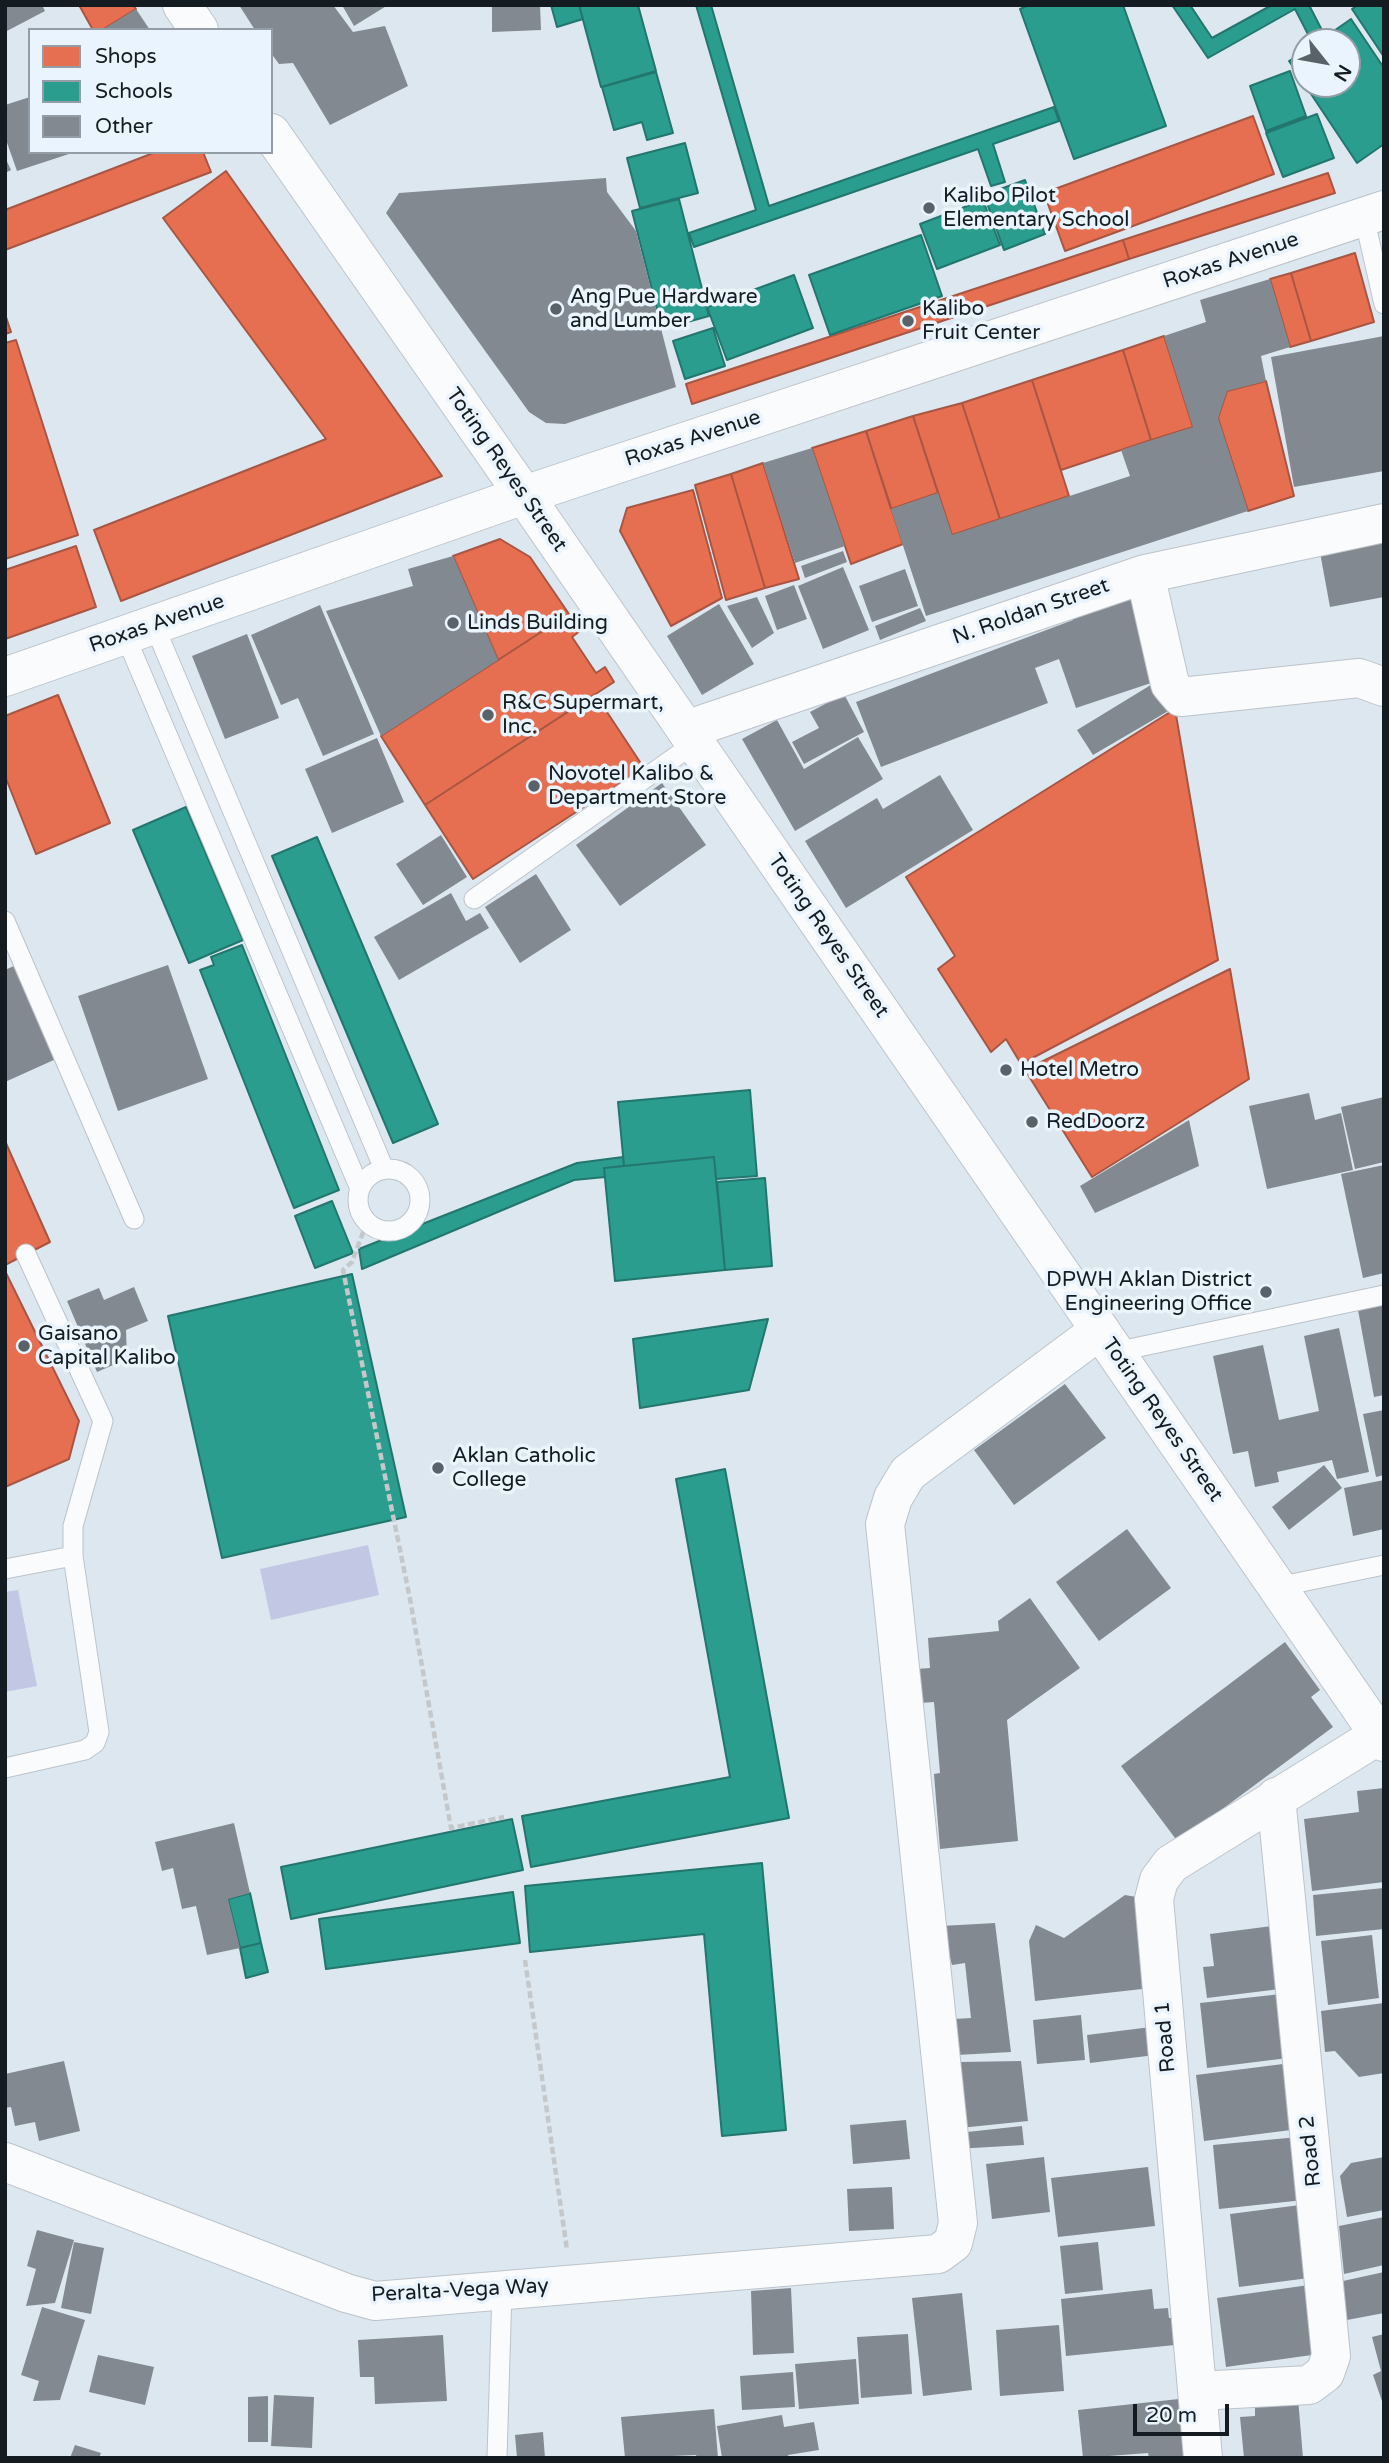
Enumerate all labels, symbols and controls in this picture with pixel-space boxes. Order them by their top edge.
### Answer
legend [28,28,273,154]
north arrow [1291,28,1361,98]
text: Shops [95,44,157,69]
text: N [1329,61,1356,85]
text: Schools [95,79,173,104]
text: Other [95,114,153,139]
place label: Kalibo Pilot Elementary School [943,183,1130,233]
marker: Kalibo Pilot Elementary School [921,200,937,216]
street label: Roxas Avenue [1160,227,1302,295]
place label: Ang Pue Hardware and Lumber [570,284,758,334]
place label: Kalibo Fruit Center [922,296,1040,346]
marker: Ang Pue Hardware and Lumber [548,301,564,317]
marker: Kalibo Fruit Center [900,313,916,329]
street label: Toting Reyes Street [440,383,572,557]
street label: Roxas Avenue [622,405,764,473]
street label: N. Roldan Street [949,573,1113,651]
street label: Roxas Avenue [86,589,228,659]
place label: Linds Building [467,610,608,636]
marker: Linds Building [445,615,461,631]
place label: R&C Supermart, Inc. [502,690,664,740]
marker: R&C Supermart, Inc. [480,707,496,723]
place label: Novotel Kalibo & Department Store [548,761,726,811]
marker: Novotel Kalibo & Department Store [526,778,542,794]
street label: Toting Reyes Street [762,849,894,1023]
place label: Hotel Metro [1020,1057,1139,1083]
marker: Hotel Metro [998,1062,1014,1078]
place label: RedDoorz [1046,1109,1145,1135]
marker: RedDoorz [1024,1114,1040,1130]
place label: DPWH Aklan District Engineering Office [1046,1267,1252,1317]
marker: DPWH Aklan District Engineering Office [1258,1284,1274,1300]
place label: Gaisano Capital Kalibo [38,1321,176,1371]
street label: Toting Reyes Street [1096,1333,1228,1507]
marker: Gaisano Capital Kalibo [16,1338,32,1354]
place label: Aklan Catholic College [452,1443,596,1493]
marker: Aklan Catholic College [430,1460,446,1476]
street label: Road 1 [1150,2000,1182,2074]
street label: Road 2 [1295,2114,1327,2188]
street label: Peralta-Vega Way [371,2274,549,2308]
scale bar [1137,2390,1233,2434]
text: 20 m [1146,2403,1197,2428]

